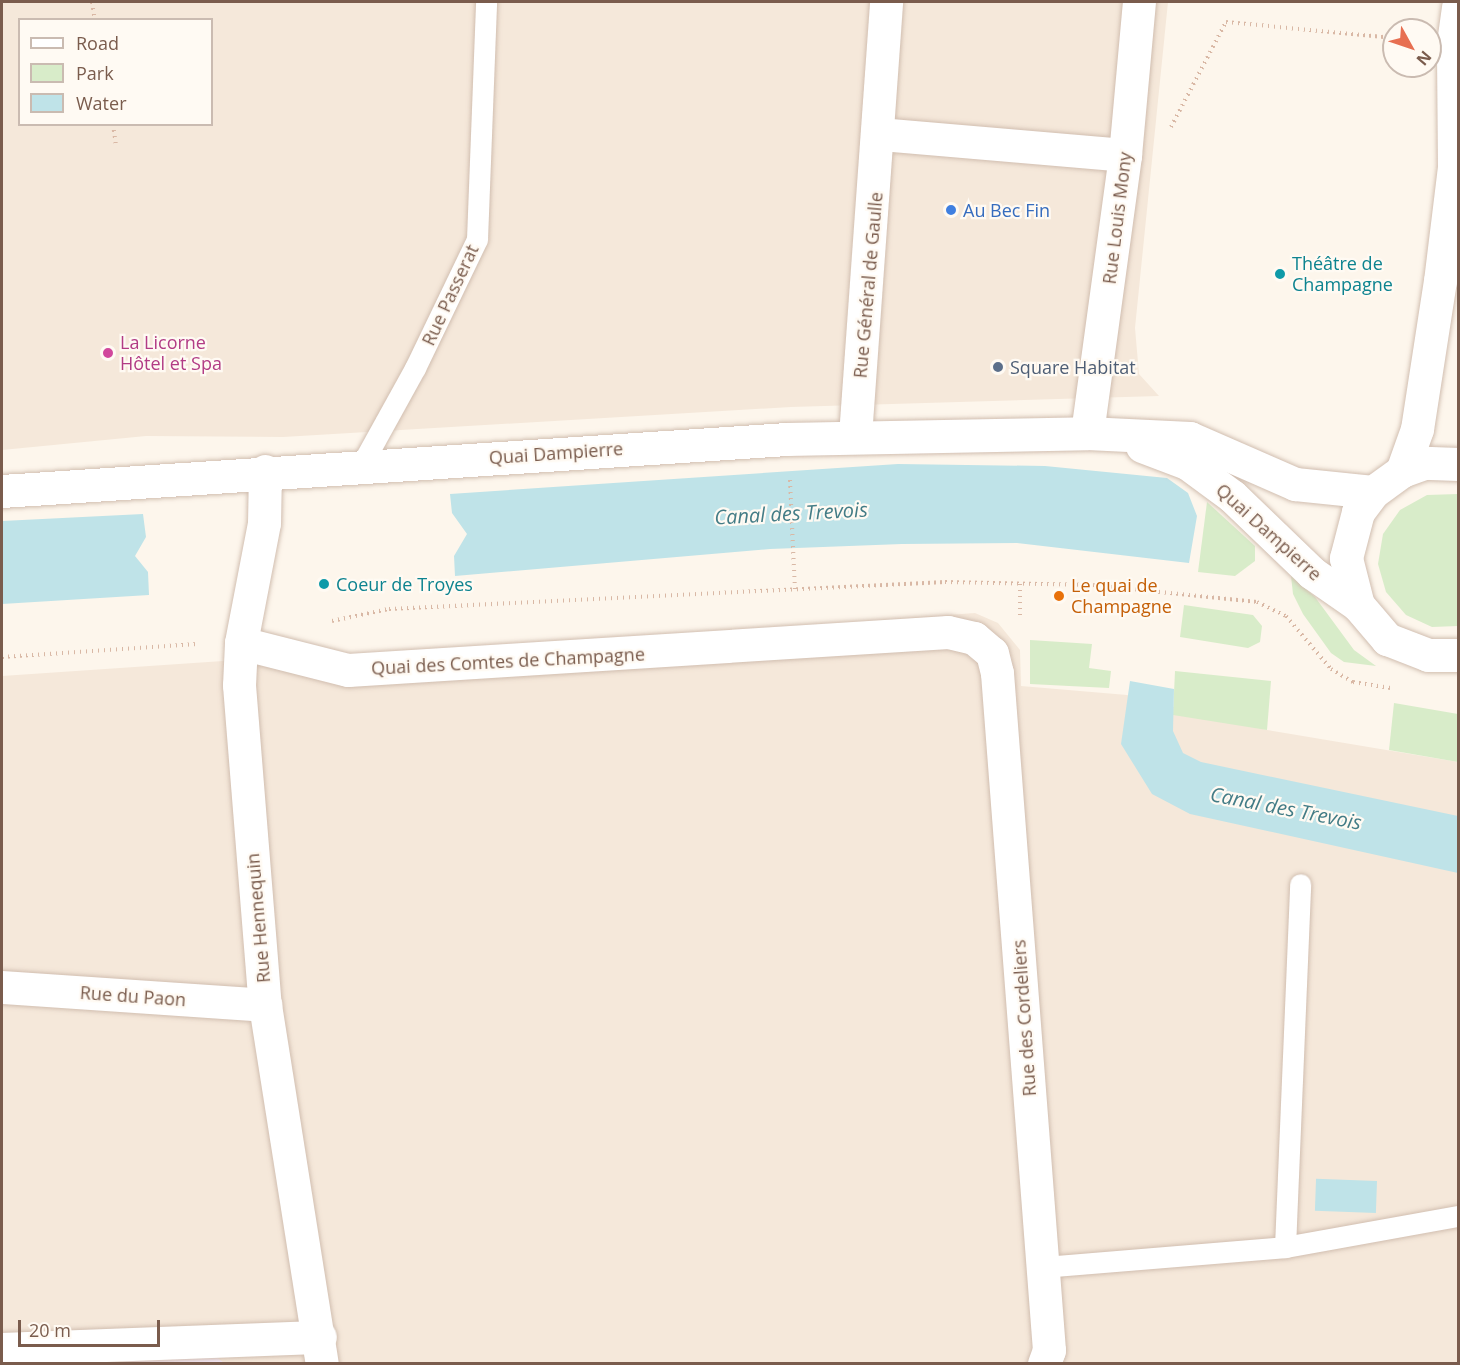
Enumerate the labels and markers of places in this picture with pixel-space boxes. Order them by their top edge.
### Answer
place label: Au Bec Fin [963,199,1050,221]
marker: Au Bec Fin [944,203,958,217]
place label: Théâtre de Champagne [1292,253,1393,296]
marker: Théâtre de Champagne [1273,267,1287,281]
place label: La Licorne Hôtel et Spa [120,332,222,374]
marker: La Licorne Hôtel et Spa [101,346,115,360]
place label: Square Habitat [1010,356,1136,378]
marker: Square Habitat [991,360,1005,374]
place label: Coeur de Troyes [336,573,473,595]
place label: Le quai de Champagne [1071,575,1172,618]
marker: Coeur de Troyes [317,577,331,591]
marker: Le quai de Champagne [1052,589,1066,603]

